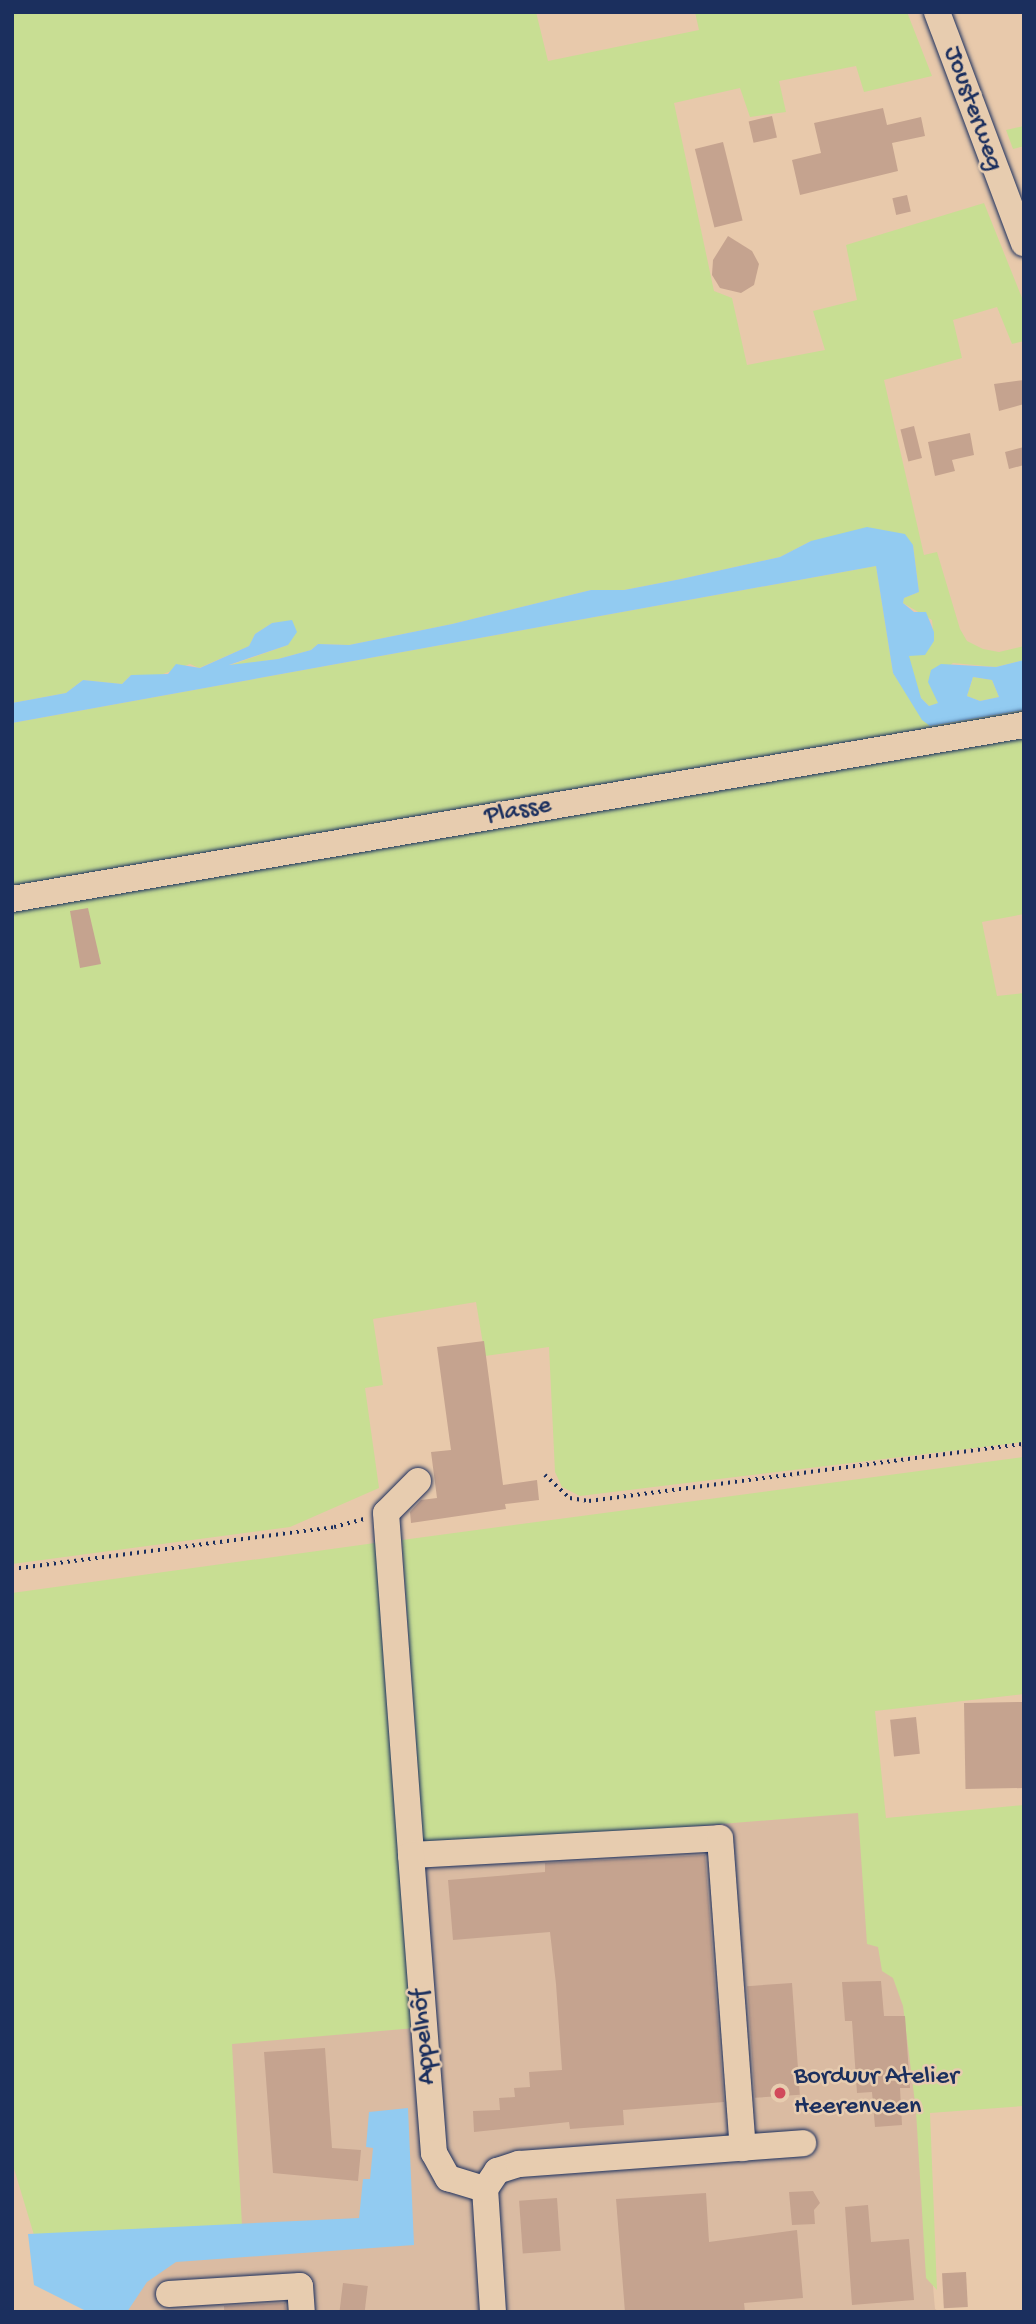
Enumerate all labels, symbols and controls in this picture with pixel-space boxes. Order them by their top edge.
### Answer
street label: Jousterweg [935,42,1009,176]
street label: Plasse [482,791,554,833]
street label: Appelhôf [405,1988,445,2086]
place label: Borduur Atelier Heerenveen [794,2062,958,2124]
marker: Borduur Atelier Heerenveen [772,2085,788,2101]

